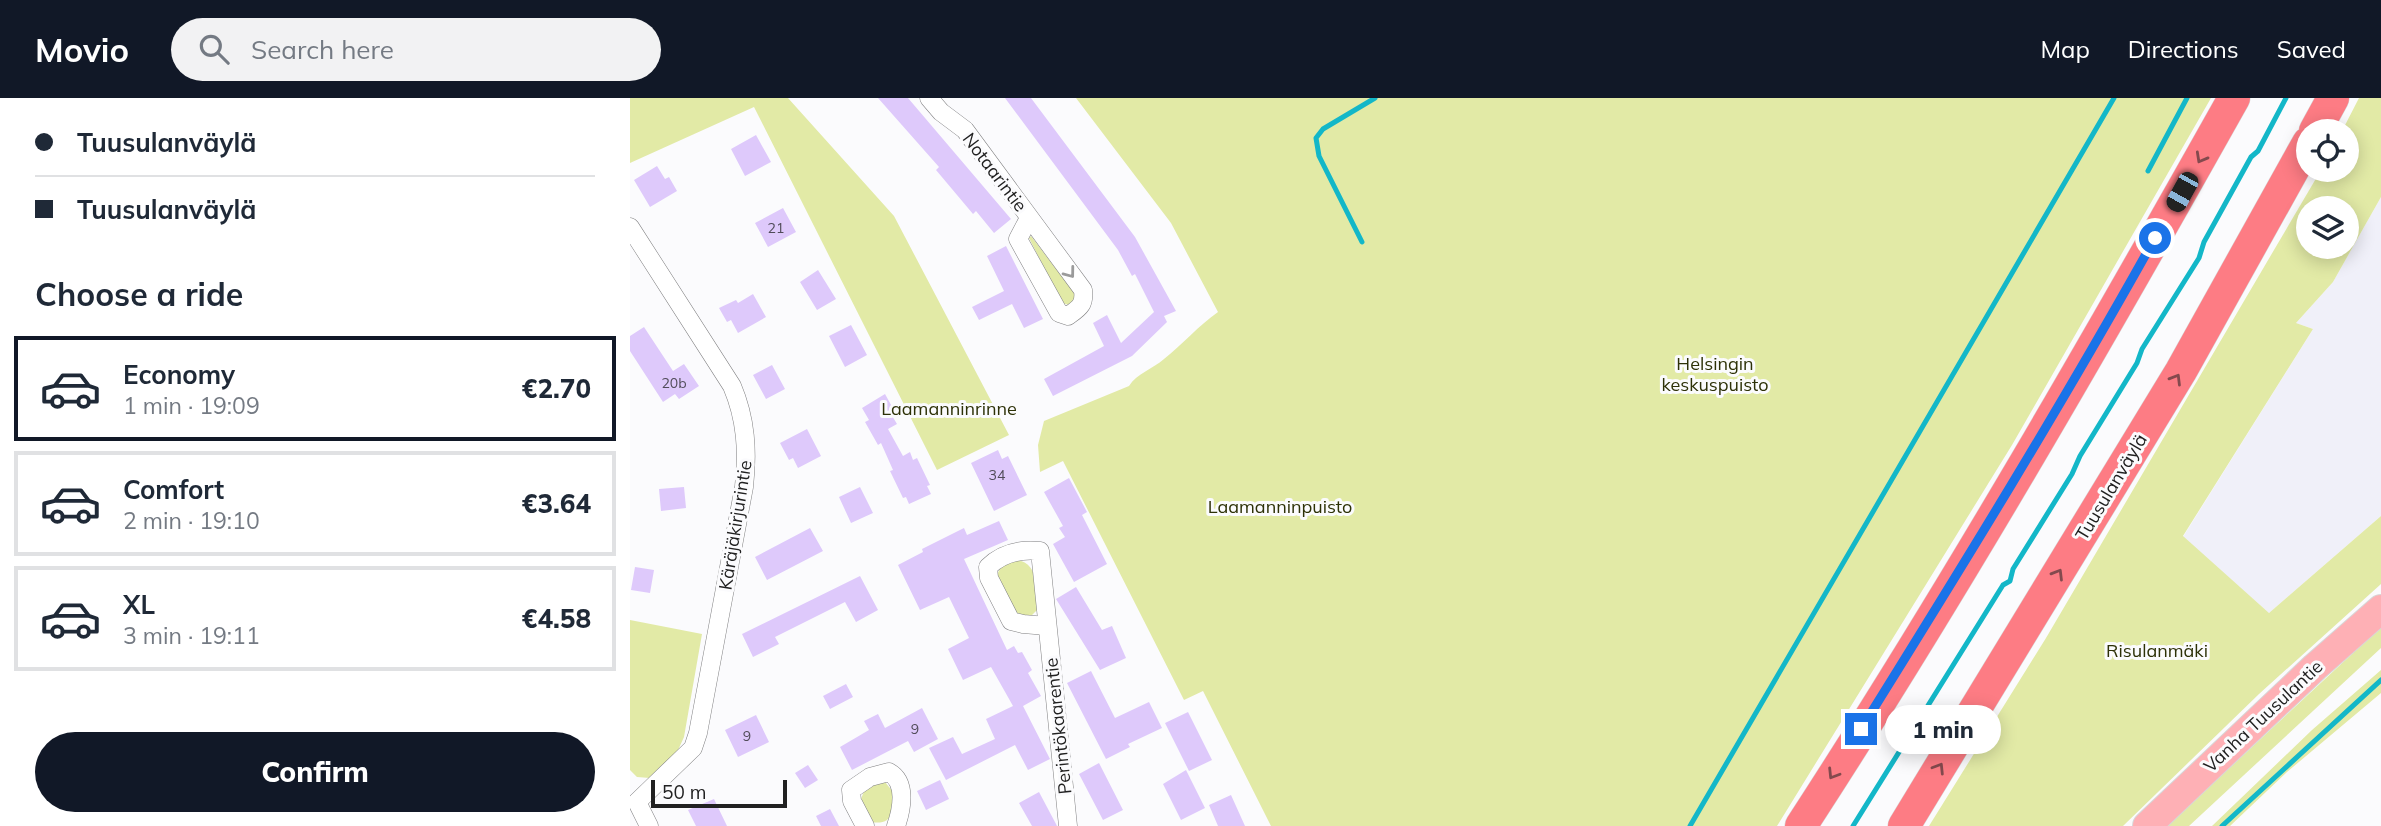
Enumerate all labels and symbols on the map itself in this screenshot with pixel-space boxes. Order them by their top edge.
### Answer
street label: Notaarintie [958,128,1032,216]
one-way arrow [2196,150,2209,163]
car [2163,169,2202,215]
house number: 21 [768,219,784,237]
route start [2139,222,2171,254]
one-way arrow [1061,265,1074,277]
park label: Helsingin keskuspuisto [1661,352,1769,396]
house number: 20b [661,374,687,392]
one-way arrow [2168,374,2181,387]
park label: Laamanninrinne [881,397,1017,420]
street label: Tuusulanväylä [2070,430,2152,544]
street label: Käräjäkirjurintie [713,458,757,592]
house number: 34 [989,466,1006,484]
park label: Laamanninpuisto [1208,495,1352,518]
one-way arrow [2050,568,2063,581]
park label: Risulanmäki [2106,639,2208,662]
street label: Vanha Tuusulantie [2199,655,2327,777]
street label: Perintökaarentie [1039,657,1077,795]
callout: 1 min [1886,704,2001,754]
route end [1845,713,1877,745]
house number: 9 [911,720,919,738]
house number: 9 [743,727,751,745]
one-way arrow [1931,762,1944,775]
one-way arrow [1829,766,1842,779]
scale bar [651,777,788,809]

